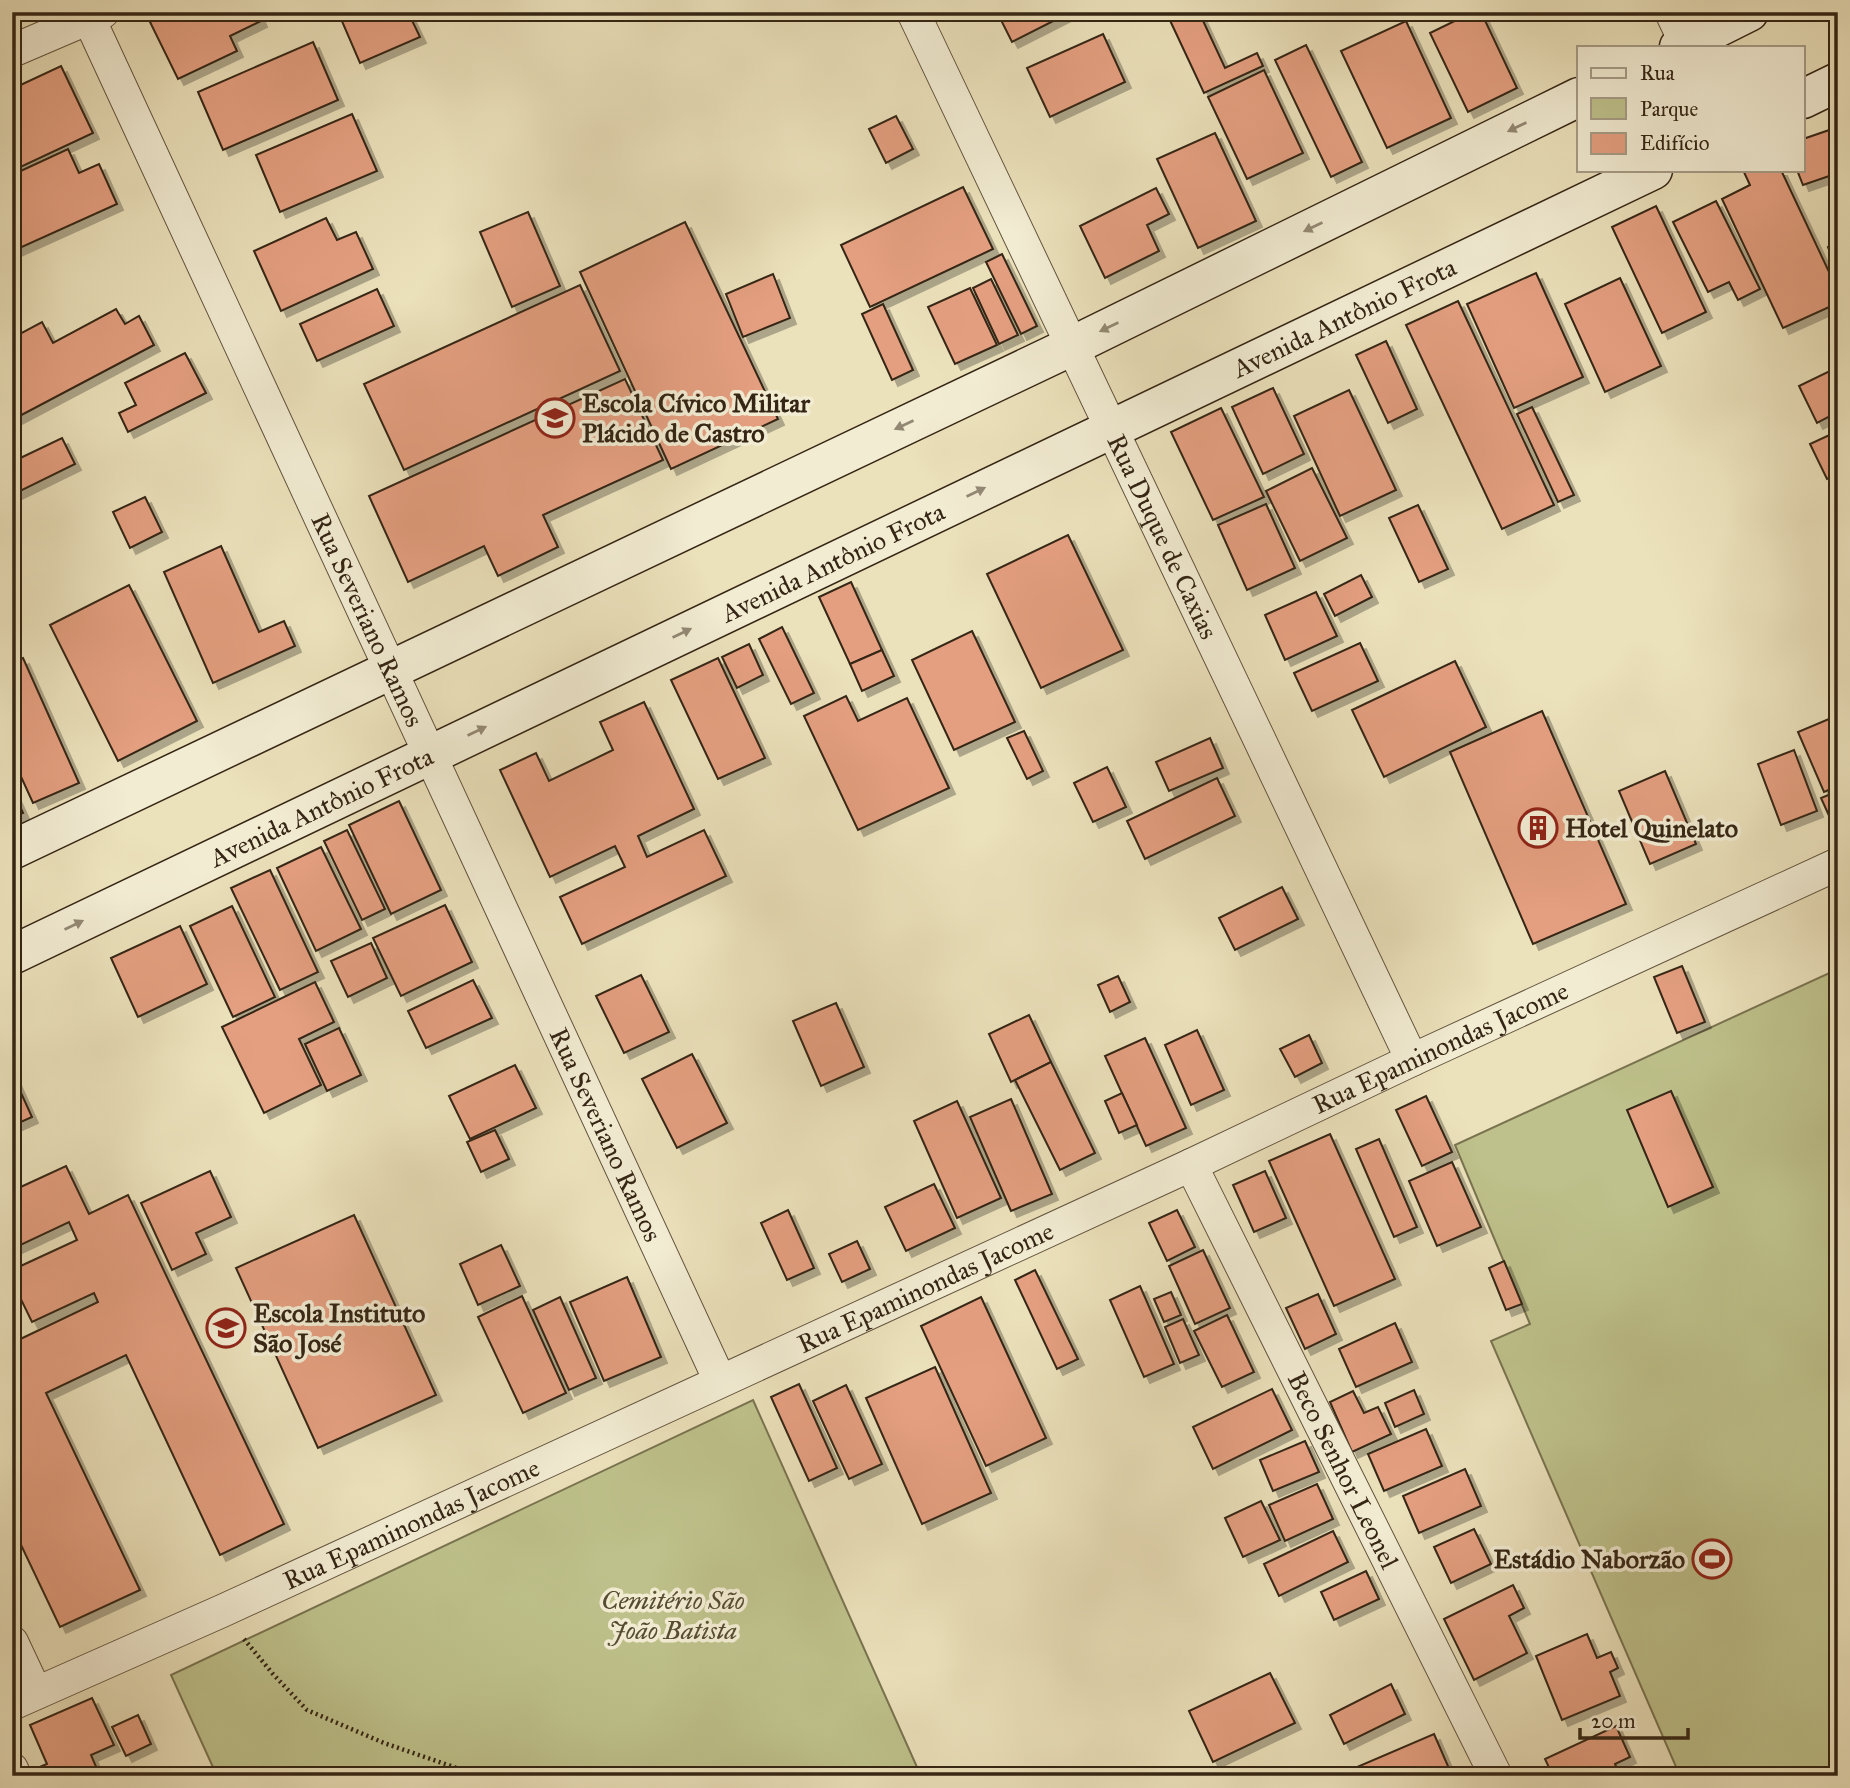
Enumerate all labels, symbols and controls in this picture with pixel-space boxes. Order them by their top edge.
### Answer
legend [1577,46,1804,172]
text: Rua [1640,60,1675,86]
text: Parque [1640,96,1699,122]
one-way arrow [1507,121,1527,132]
text: Edifício [1640,130,1710,156]
one-way arrow [1303,221,1323,233]
street label: Avenida Antônio Frota [1227,251,1461,385]
one-way arrow [1099,322,1119,333]
place label: Escola Cívico Militar Plácido de Castro [582,387,811,449]
school or university icon: Escola Cívico Militar Plácido de Castro [534,397,576,439]
one-way arrow [894,419,914,431]
street label: Rua Duque de Caxias [1100,429,1225,644]
one-way arrow [966,487,986,498]
street label: Avenida Antônio Frota [715,495,950,630]
street label: Rua Severiano Ramos [304,508,431,732]
one-way arrow [672,627,693,638]
one-way arrow [467,725,487,736]
street label: Avenida Antônio Frota [204,740,438,874]
building icon: Hotel Quinelato [1517,807,1559,849]
place label: Hotel Quinelato [1565,812,1738,844]
one-way arrow [64,920,84,931]
street label: Rua Epaminondas Jacome [1307,974,1573,1121]
street label: Rua Severiano Ramos [543,1023,669,1246]
street label: Rua Epaminondas Jacome [792,1214,1059,1360]
place label: Escola Instituto São José [253,1297,425,1360]
school or university icon: Escola Instituto São José [205,1307,247,1349]
street label: Beco Senhor Leonel [1281,1366,1406,1574]
street label: Rua Epaminondas Jacome [278,1451,545,1597]
sports icon: Estádio Naborzão [1691,1538,1733,1580]
place label: Estádio Naborzão [1493,1543,1685,1575]
park label: Cemitério São João Batista [601,1584,745,1646]
scale bar [1580,1697,1689,1741]
text: 20 m [1591,1708,1636,1734]

